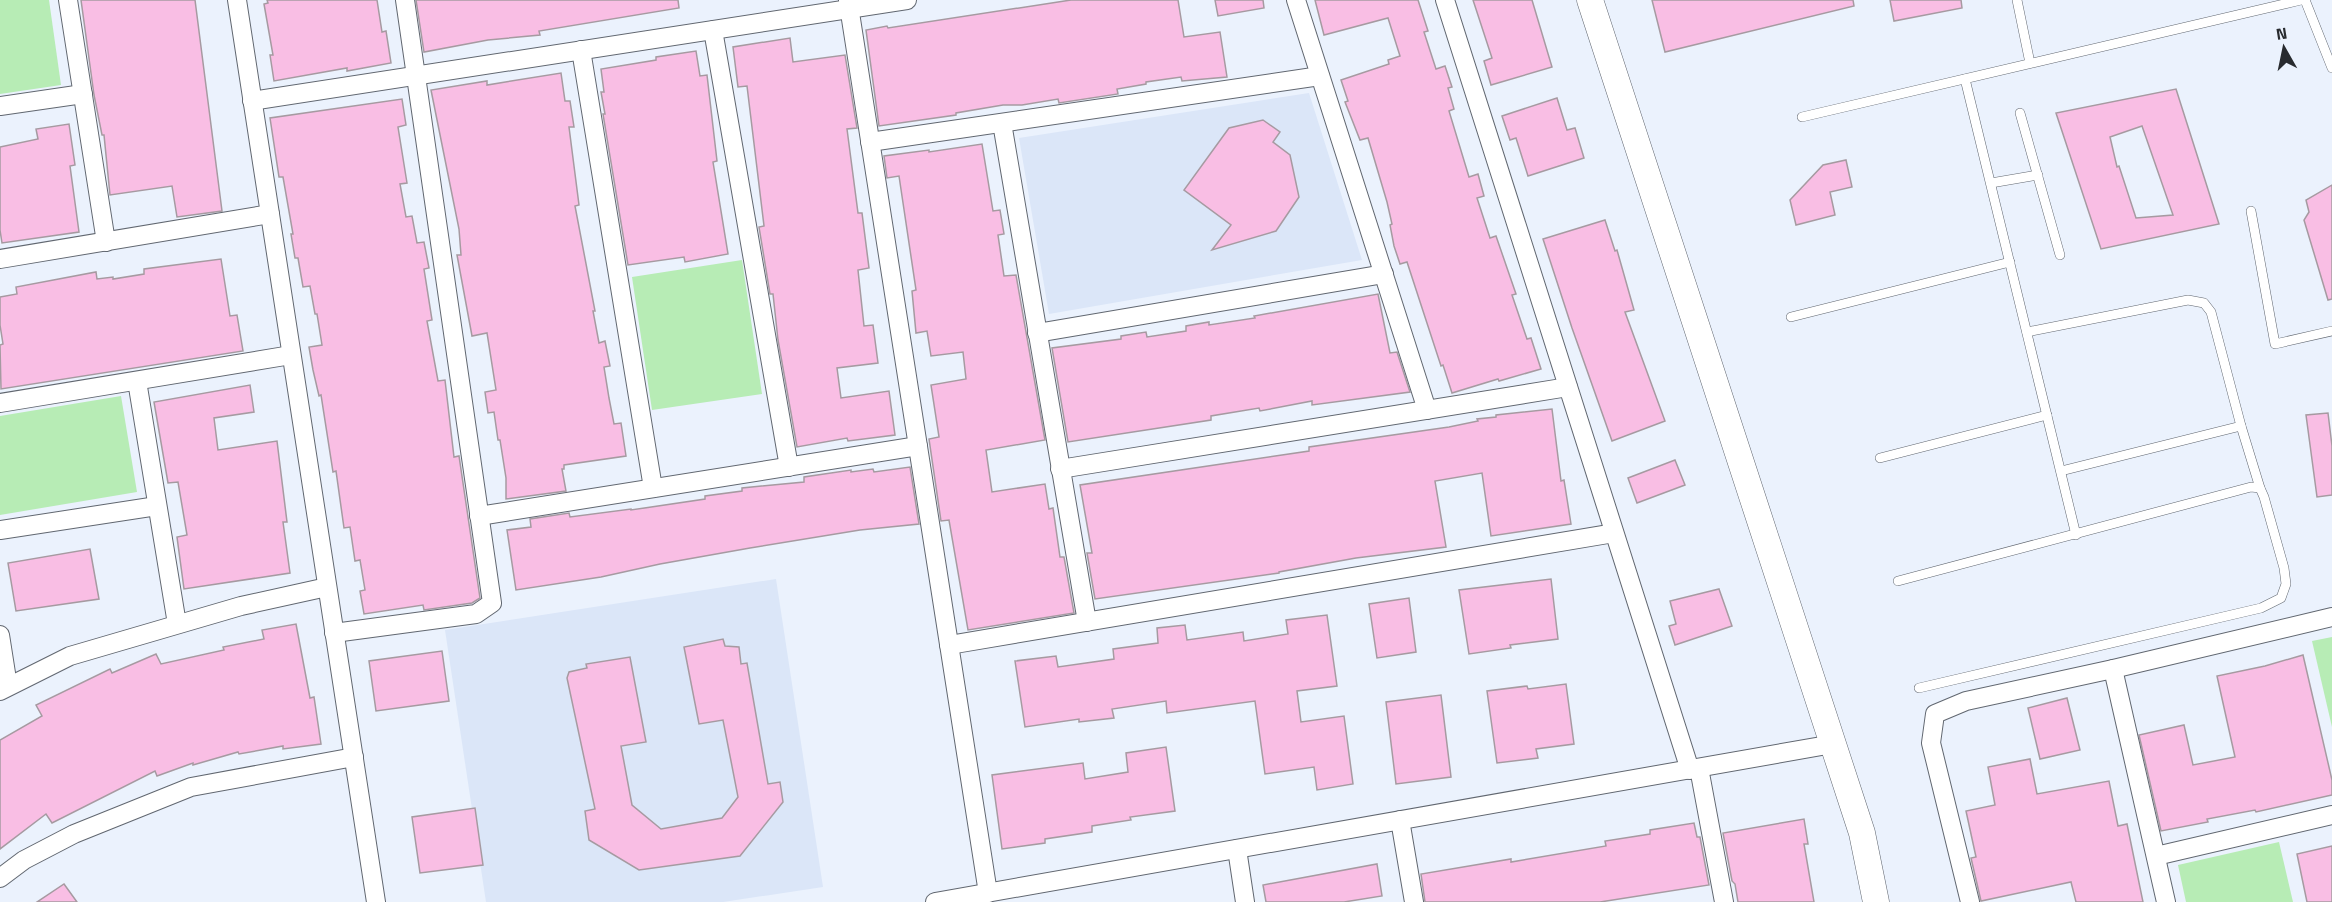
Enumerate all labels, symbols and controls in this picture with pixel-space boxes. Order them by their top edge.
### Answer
north arrow [2254,18,2314,78]
text: N [2274,20,2289,46]

